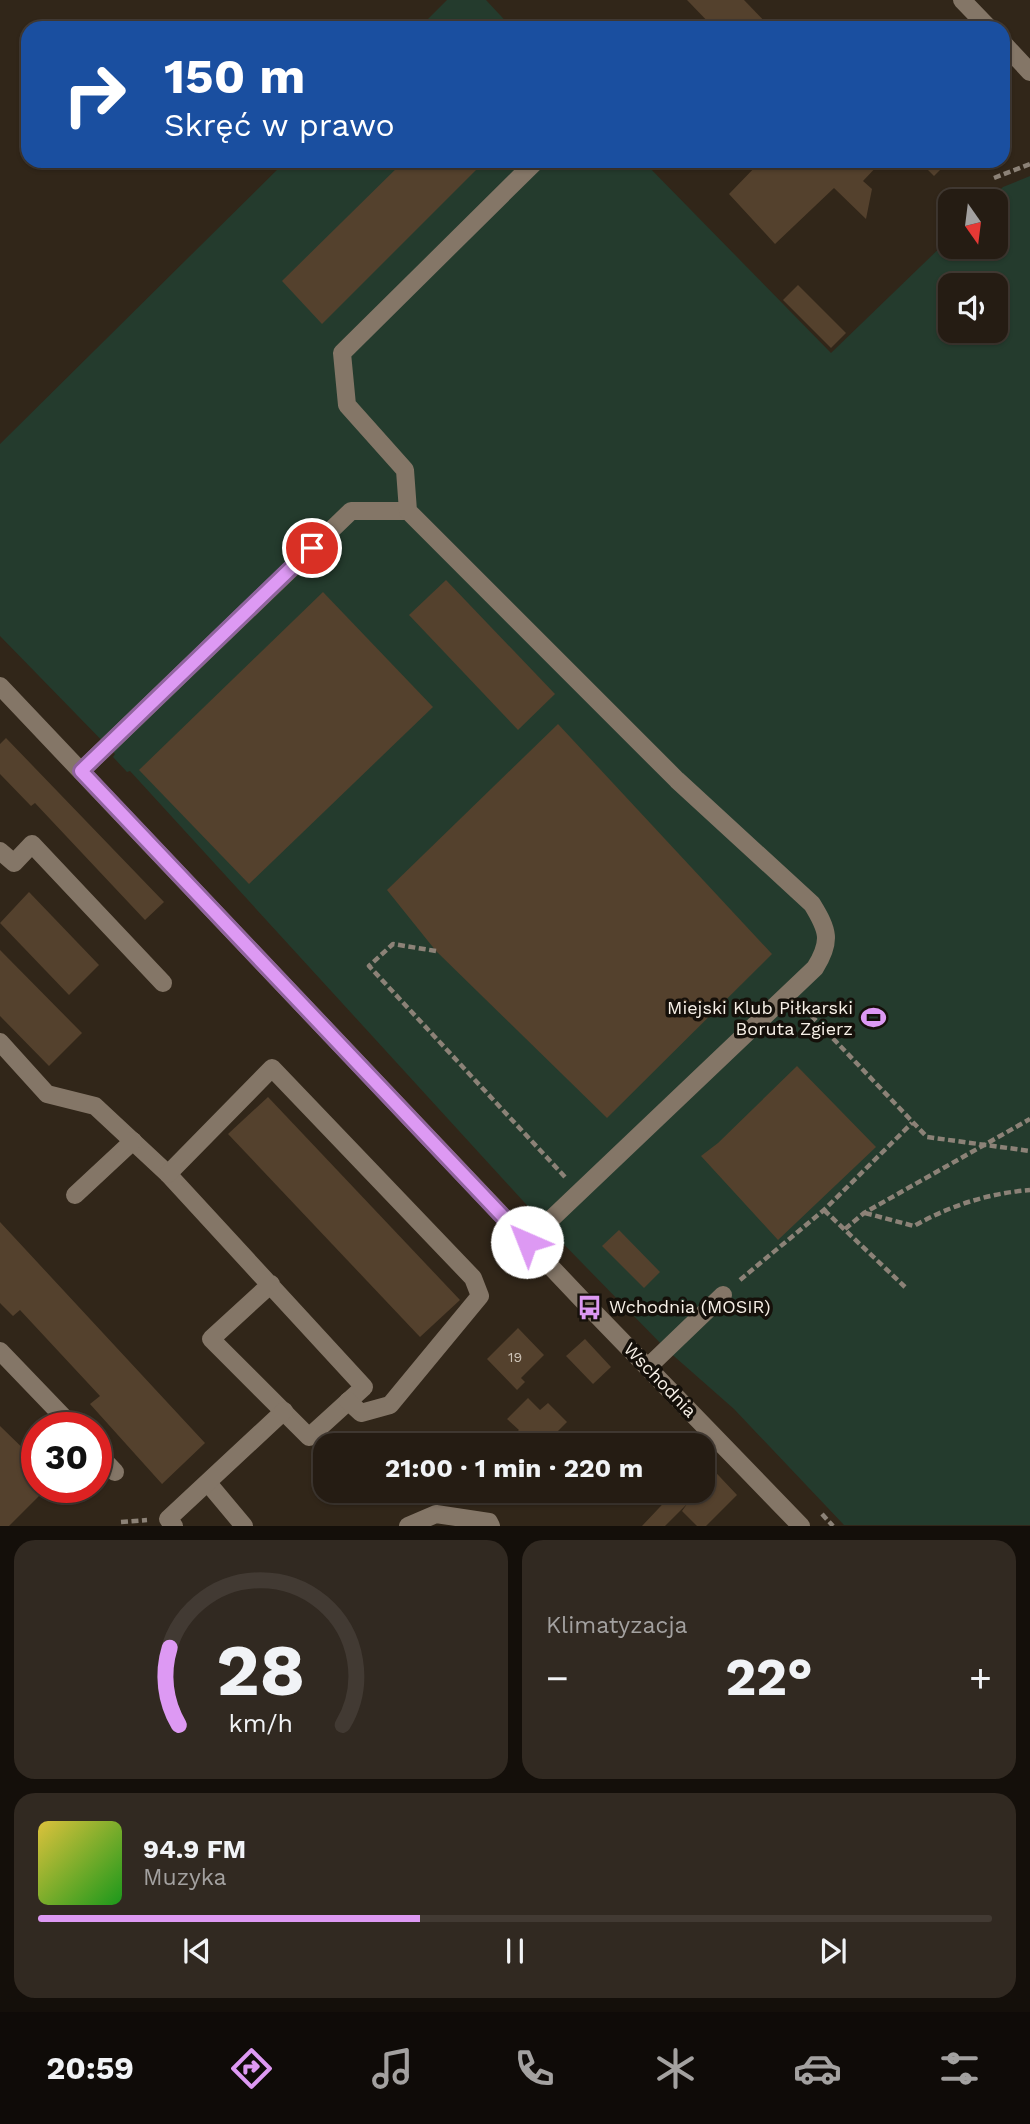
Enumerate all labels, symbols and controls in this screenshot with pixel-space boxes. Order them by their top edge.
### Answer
text: 150 m [164,47,305,105]
icon: right [49,49,140,140]
text: Skręć w prawo [164,106,395,144]
north arrow [938,189,1008,259]
map controls [938,189,1008,343]
button: sound [938,273,1008,343]
pin [282,518,342,578]
icon: arrive [293,529,331,567]
place label: Miejski Klub Piłkarski Boruta Zgierz [667,997,853,1039]
sports icon: Miejski Klub Piłkarski Boruta Zgierz [859,1004,887,1032]
position arrow [490,1205,564,1279]
bus stop icon: Wchodnia (MOSIR) [575,1293,603,1321]
place label: Wchodnia (MOSIR) [609,1296,771,1317]
street label: Wschodnia [620,1338,701,1421]
house number: 19 [508,1349,522,1365]
speed limit sign: 30 [21,1412,112,1503]
text: 21:00 · 1 min · 220 m [385,1453,643,1483]
text: Klimatyzacja [546,1612,688,1639]
text: 28 [216,1628,306,1714]
text: 22° [725,1647,813,1708]
text: − [546,1656,569,1700]
text: + [969,1656,992,1700]
text: km/h [229,1709,293,1738]
text: 94.9 FM [143,1834,246,1864]
text: Muzyka [143,1864,227,1891]
icon: previous [178,1932,216,1970]
icon: pause [496,1932,534,1970]
icon: next [814,1932,852,1970]
icon: directions [227,2044,276,2093]
icon: music [368,2044,417,2093]
icon: phone [510,2044,559,2093]
icon: climate [651,2044,700,2093]
icon: car [793,2044,842,2093]
icon: filters [935,2044,984,2093]
text: 20:59 [46,2049,134,2087]

